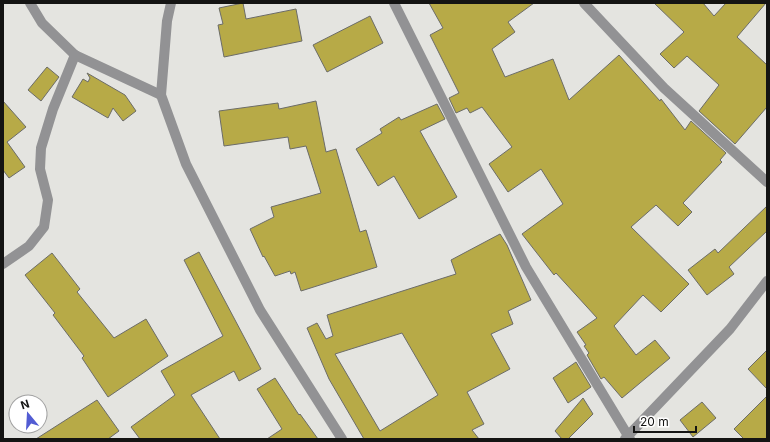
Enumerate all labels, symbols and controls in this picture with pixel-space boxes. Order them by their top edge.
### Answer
north arrow [8,394,48,434]
text: N [19,397,31,412]
scale bar [634,408,696,434]
text: 20 m [640,414,669,429]

